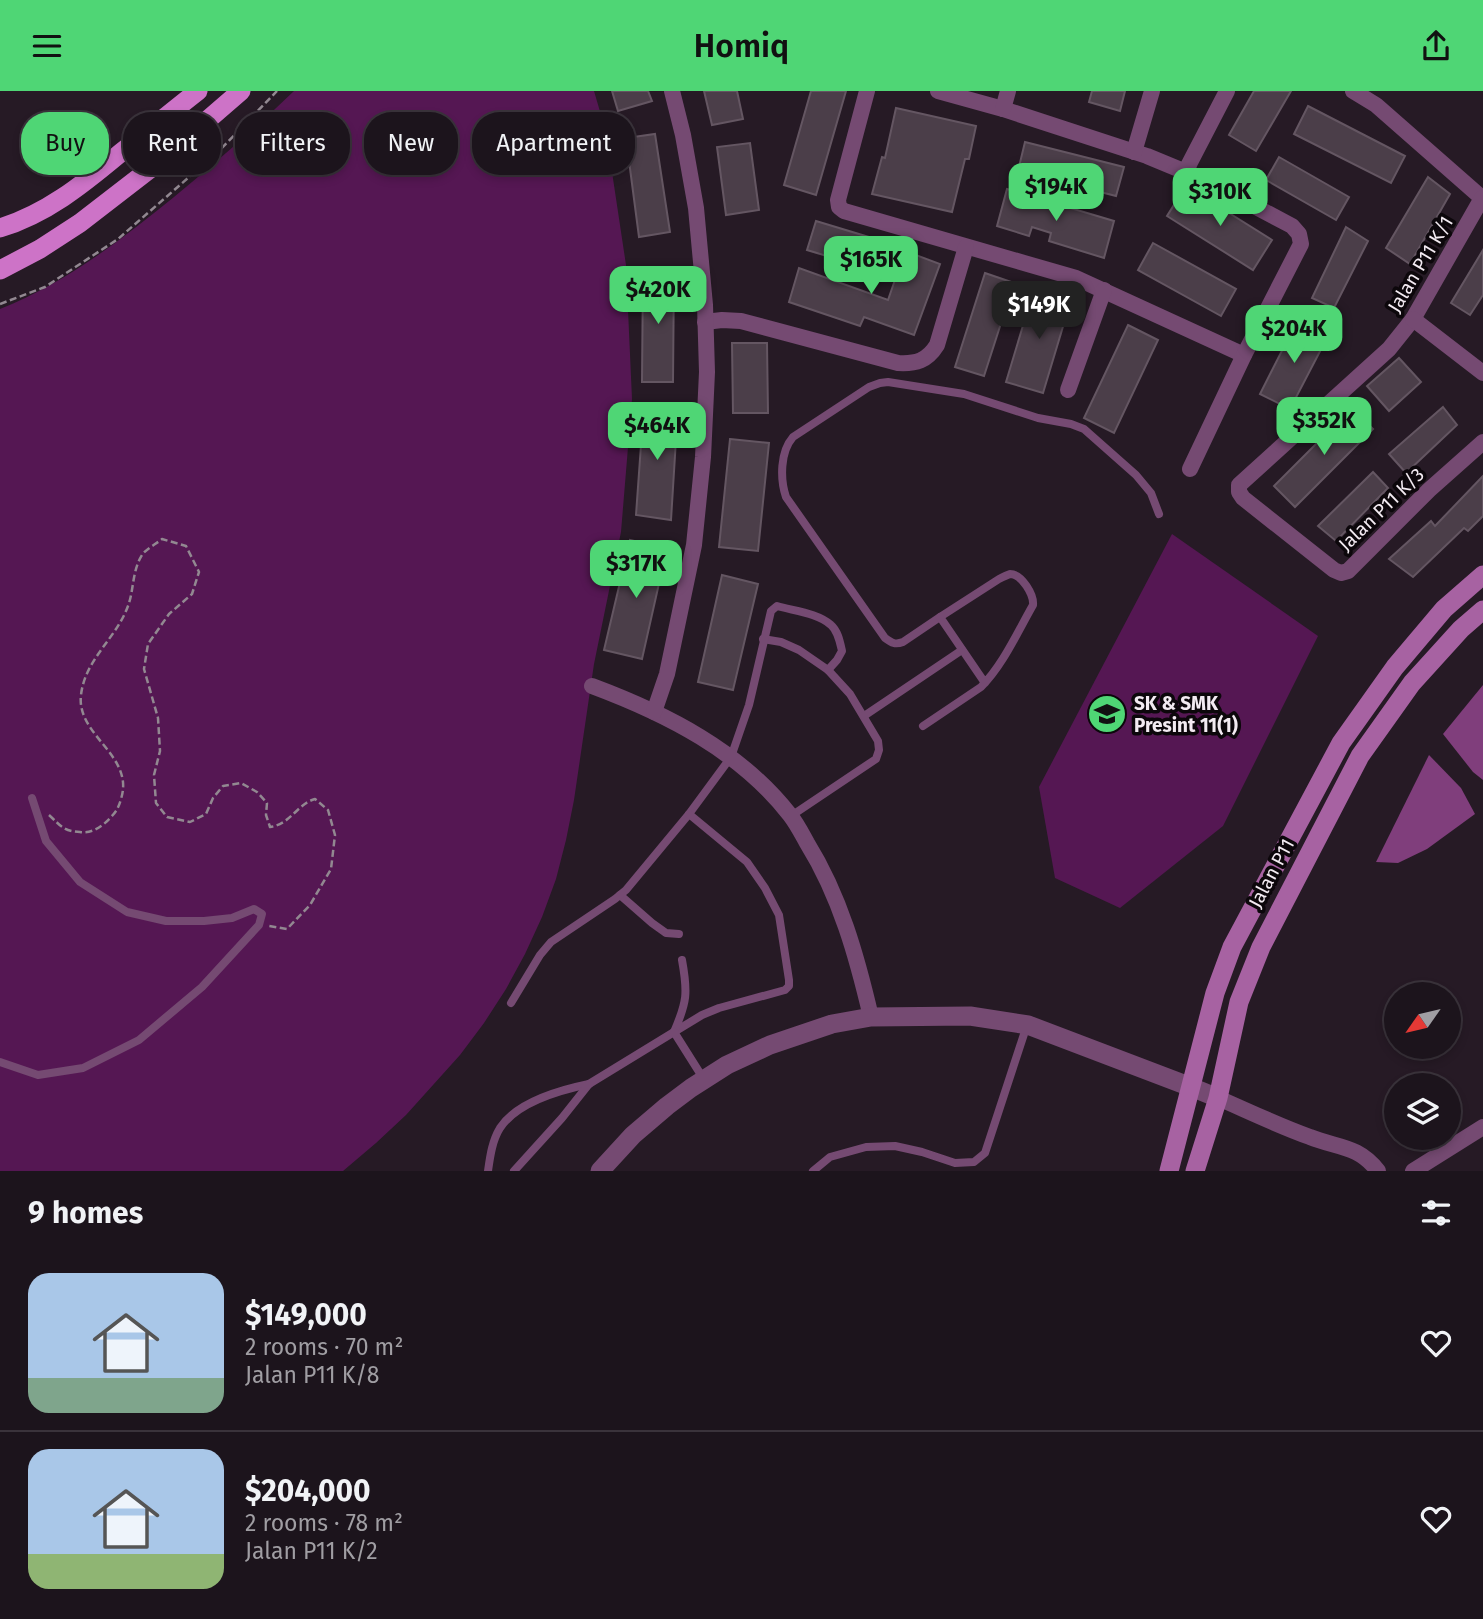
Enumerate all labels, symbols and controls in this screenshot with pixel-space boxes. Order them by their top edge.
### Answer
icon: menu [28,27,66,65]
text: Homiq [694,27,789,65]
icon: share [1417,27,1455,65]
chip: Buy [21,112,109,175]
chip: Rent [123,112,221,175]
chip: Filters [235,112,350,175]
chip: New [364,112,458,175]
chip: Apartment [472,112,635,175]
pin: $194K [1007,163,1105,223]
pin: $310K [1171,169,1269,228]
text: $194K [1025,172,1087,200]
text: $310K [1189,177,1251,205]
street label: Jalan P11 K/1 [1383,212,1458,317]
pin: $165K [822,237,920,296]
text: $165K [840,245,902,273]
pin: $420K [609,267,707,326]
text: $420K [625,275,691,303]
pin: $149K [990,281,1088,341]
text: $149K [1008,290,1070,318]
pin: $204K [1245,306,1343,365]
text: $204K [1261,314,1327,342]
pin: $352K [1275,397,1373,457]
pin: $464K [608,403,706,462]
text: $352K [1292,406,1356,434]
text: $464K [624,411,690,439]
street label: Jalan P11 K/3 [1334,463,1429,556]
pin: $317K [587,540,685,600]
text: $317K [606,549,666,577]
place label: SK & SMK Presint 11(1) [1134,692,1238,737]
school or university icon: SK & SMK Presint 11(1) [1086,693,1128,735]
street label: Jalan P11 [1244,835,1299,912]
north arrow [1384,982,1461,1059]
map controls [1384,982,1461,1150]
button: layers [1384,1073,1461,1150]
icon: filters [1417,1194,1455,1232]
text: 9 homes [28,1195,143,1231]
text: $149,000 [245,1297,367,1333]
icon: home [84,1301,168,1385]
icon: heart [1417,1324,1455,1362]
text: 2 rooms · 70 m² [245,1333,403,1361]
text: Jalan P11 K/8 [245,1361,379,1389]
text: $204,000 [245,1473,371,1509]
icon: home [84,1477,168,1561]
icon: heart [1417,1500,1455,1538]
text: 2 rooms · 78 m² [245,1509,403,1537]
text: Jalan P11 K/2 [245,1537,378,1565]

